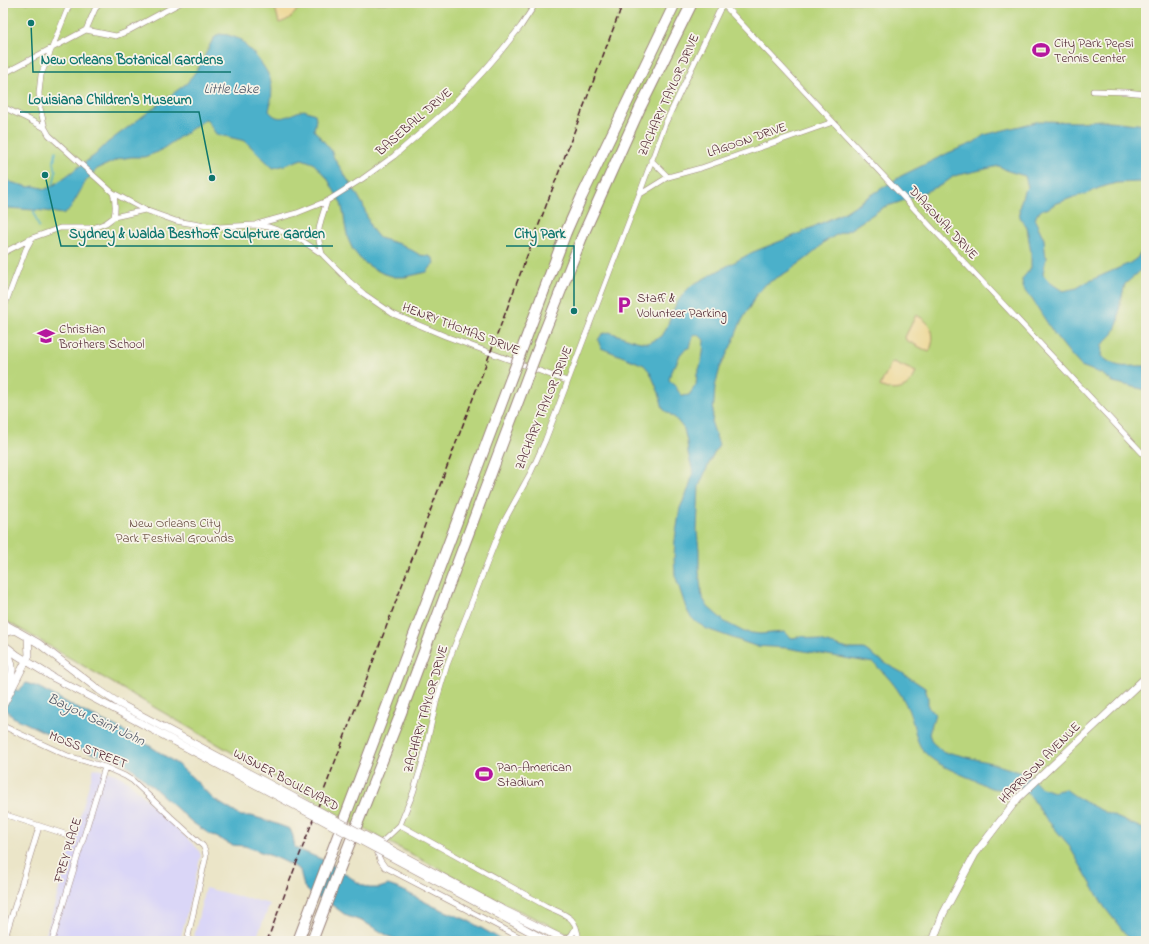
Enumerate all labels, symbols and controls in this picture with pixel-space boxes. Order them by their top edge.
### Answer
street label: ZACHARY TAYLOR DRIVE [633,31,705,159]
place label: City Park Pepsi Tennis Center [1054,34,1134,68]
sports icon: City Park Pepsi Tennis Center [1031,40,1051,60]
callout: New Orleans Botanical Gardens [33,46,231,72]
text: New Orleans Botanical Gardens [41,50,223,71]
water label: Little Lake [204,79,259,100]
street label: BASEBALL DRIVE [371,83,456,161]
callout: Louisiana Children's Museum [20,86,199,112]
text: Louisiana Children's Museum [28,90,192,111]
street label: LAGOON DRIVE [705,118,789,162]
street label: DIAGONAL DRIVE [903,181,982,264]
callout: Sydney & Walda Besthoff Sculpture Garden [61,220,333,246]
callout: City Park [506,220,574,246]
text: Sydney & Walda Besthoff Sculpture Garden [69,224,325,247]
text: City Park [514,224,567,247]
place label: Staff & Volunteer Parking [636,289,727,324]
parking icon: Staff & Volunteer Parking [614,295,634,315]
street label: HENRY THOMAS DRIVE [399,298,523,360]
place label: Christian Brothers School [58,320,144,354]
school or university icon: Christian Brothers School [36,326,56,346]
street label: ZACHARY TAYLOR DRIVE [510,343,578,473]
park label: New Orleans City Park Festival Grounds [116,514,235,548]
street label: ZACHARY TAYLOR DRIVE [399,643,453,775]
water label: Bayou Saint John [44,688,149,752]
street label: HARRISON AVENUE [995,718,1085,808]
street label: MOSS STREET [46,726,130,774]
street label: WISNER BOULEVARD [230,744,342,816]
place label: Pan-American Stadium [497,758,572,792]
sports icon: Pan-American Stadium [474,764,494,784]
street label: FREY PLACE [49,815,87,886]

